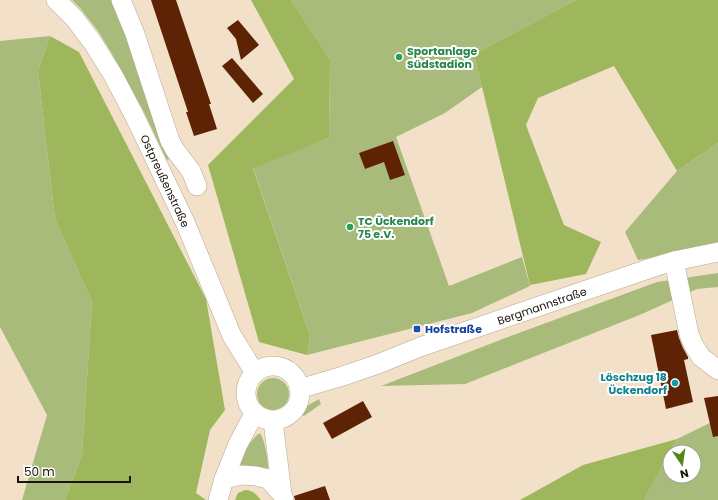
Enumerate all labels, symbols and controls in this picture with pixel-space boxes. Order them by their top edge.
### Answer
place label: Sportanlage Südstadion [407,43,477,72]
marker: Sportanlage Südstadion [394,52,404,62]
street label: Ostpreußenstraße [136,132,194,230]
place label: TC Ückendorf 75 e.V. [358,213,434,242]
marker: TC Ückendorf 75 e.V. [345,222,355,232]
street label: Bergmannstraße [495,283,589,329]
place label: Hofstraße [425,321,482,337]
marker: Hofstraße [412,324,422,334]
place label: Löschzug 18 Ückendorf [601,369,667,398]
marker: Löschzug 18 Ückendorf [670,378,680,388]
north arrow [662,444,702,484]
scale bar [18,458,130,484]
text: 50 m [24,463,55,480]
text: N [678,465,690,482]

